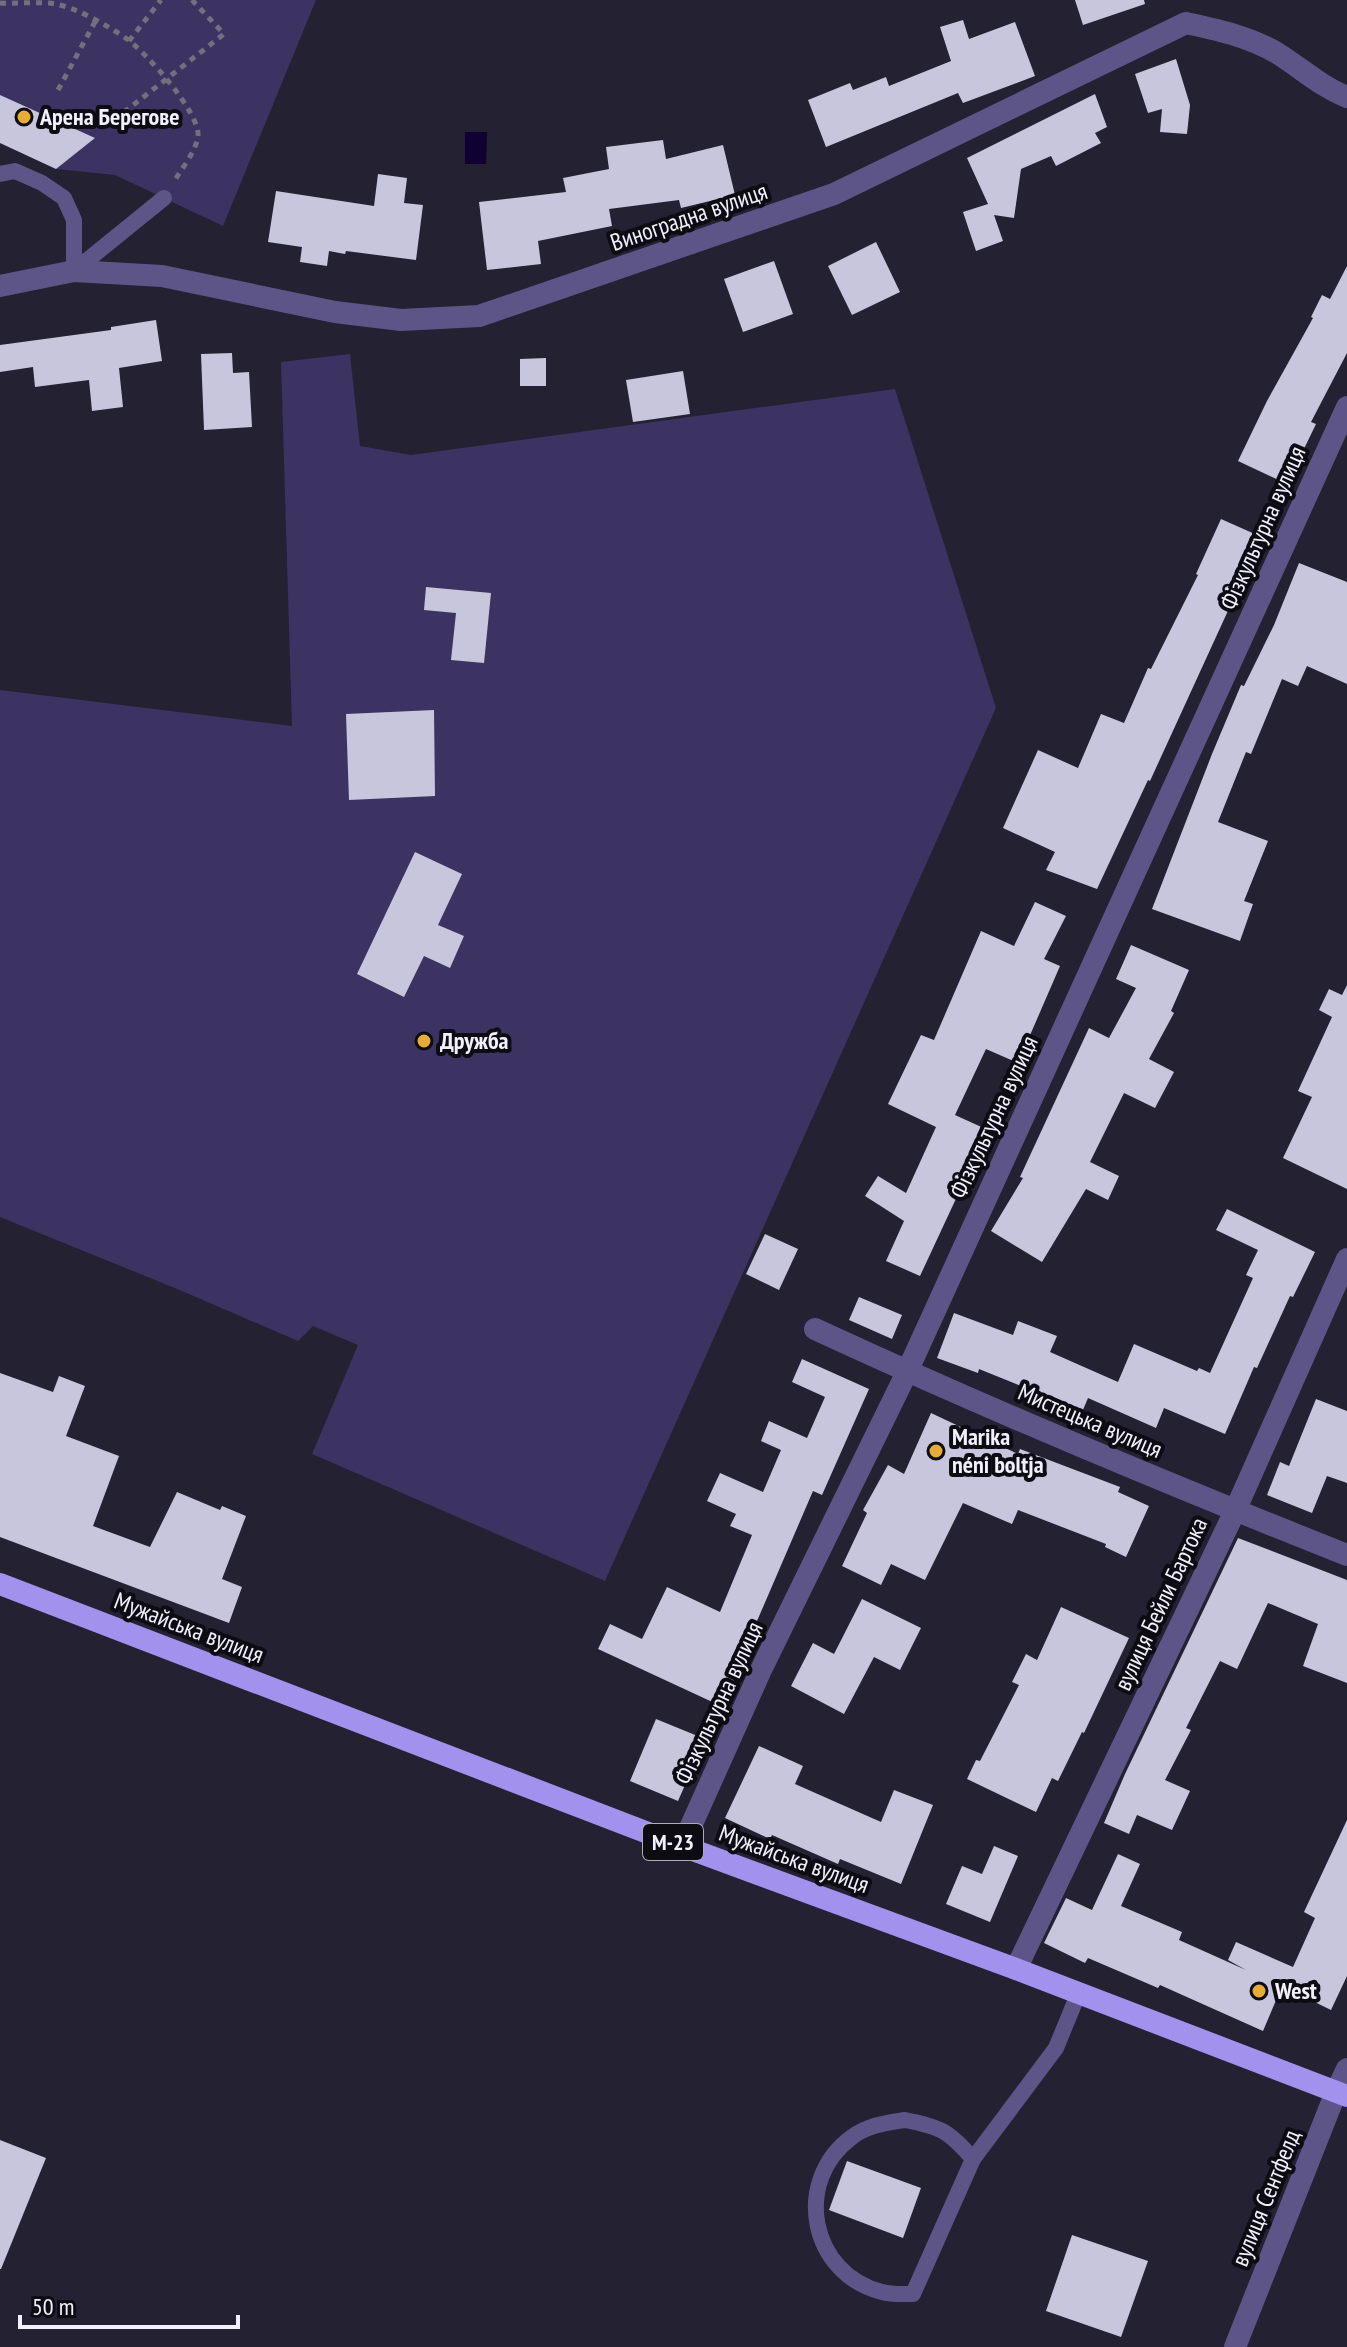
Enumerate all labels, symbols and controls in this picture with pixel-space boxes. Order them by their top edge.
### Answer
place label: Арена Берегове [39,101,180,132]
marker: Арена Берегове [15,108,33,126]
street label: Виноградна вулиця [606,175,771,258]
street label: Фізкультурна вулиця [1213,441,1312,614]
place label: Дружба [440,1025,509,1056]
street label: Фізкультурна вулиця [942,1031,1045,1203]
marker: Дружба [415,1032,433,1050]
street label: Мистецька вулиця [1013,1376,1167,1465]
place label: Marika néni boltja [952,1421,1044,1480]
marker: Marika néni boltja [927,1442,945,1460]
street label: вулиця Бейли Бартока [1107,1512,1214,1695]
street label: Мужайська вулиця [110,1585,268,1670]
street label: Фізкультурна вулиця [667,1617,770,1789]
street label: Мужайська вулиця [715,1817,873,1900]
road number: М-23 [643,1824,703,1860]
place label: West [1274,1975,1317,2006]
marker: West [1250,1982,1268,2000]
street label: вулиця Сентфелд [1224,2124,1307,2271]
scale bar [20,2279,238,2329]
text: 50 m [32,2291,74,2322]

